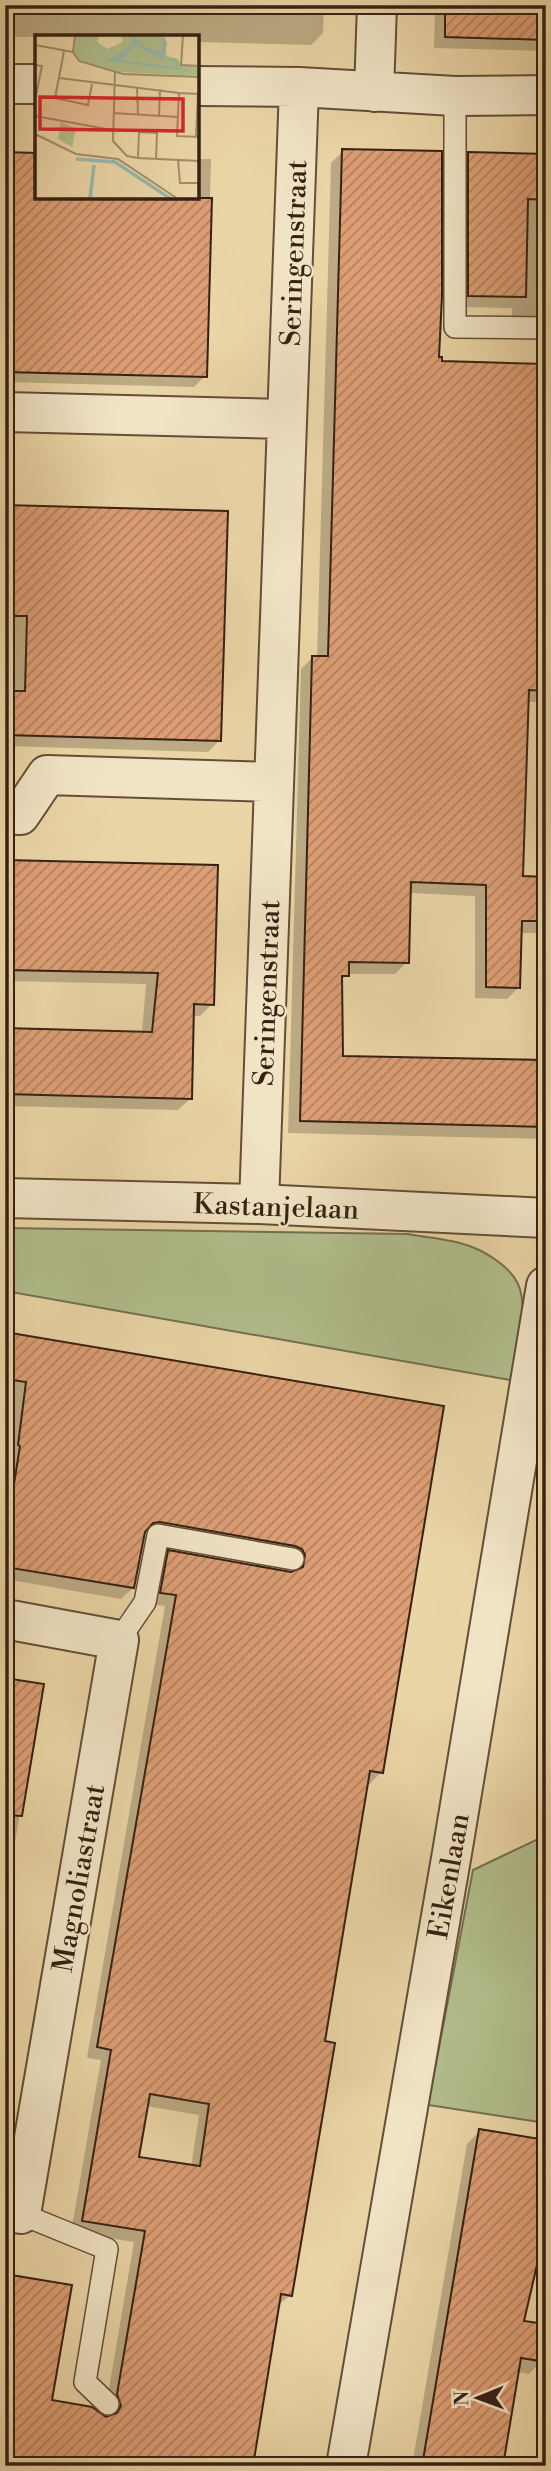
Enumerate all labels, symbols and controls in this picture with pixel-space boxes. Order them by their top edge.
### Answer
inset map [35,35,200,200]
street label: Seringenstraat [274,159,315,347]
street label: Seringenstraat [247,899,288,1087]
street label: Kastanjelaan [192,1187,360,1228]
street label: Magnoliastraat [46,1781,113,1975]
street label: Eikenlaan [421,1810,478,1942]
north arrow [442,2362,512,2432]
text: N [450,2391,474,2406]

